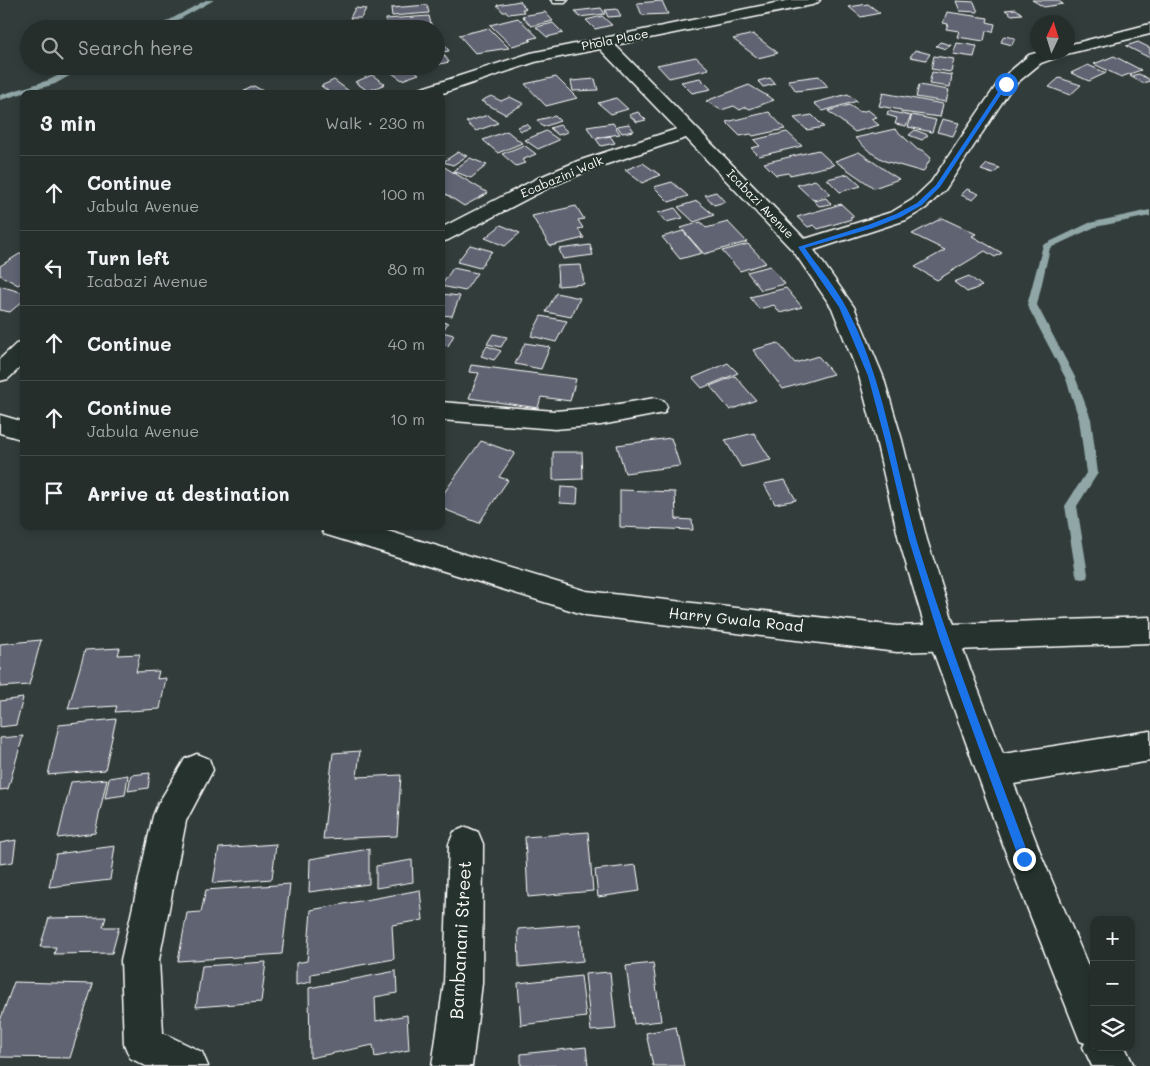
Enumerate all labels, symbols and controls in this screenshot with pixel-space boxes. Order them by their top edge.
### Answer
north arrow [1030,15,1075,60]
search box [20,20,445,75]
street label: Phola Place [580,25,650,53]
icon: search [38,34,66,62]
text: Search here [78,35,194,60]
route start [995,73,1018,96]
text: 3 min [40,109,96,136]
text: Walk · 230 m [325,112,425,133]
street label: Ecabazini Walk [518,151,605,201]
street label: Icabazi Avenue [723,165,798,241]
text: Continue [87,170,172,195]
icon: ahead [40,179,68,207]
text: 100 m [380,183,425,204]
text: Jabula Avenue [87,195,199,216]
text: Turn left [87,245,170,270]
icon: left [40,254,68,282]
text: 80 m [388,258,425,279]
text: Icabazi Avenue [87,270,208,291]
icon: ahead [40,329,68,357]
text: Continue [87,331,172,356]
text: 40 m [388,333,425,354]
text: Continue [87,395,172,420]
icon: ahead [40,404,68,432]
text: 10 m [390,408,425,429]
text: Jabula Avenue [87,420,199,441]
icon: arrive [40,479,68,507]
text: Arrive at destination [87,481,290,506]
street label: Harry Gwala Road [668,602,804,636]
route end [1013,848,1036,871]
street label: Bambanani Street [444,860,476,1020]
map controls [1090,916,1135,1051]
button: + [1090,916,1135,961]
button: − [1090,961,1135,1006]
button: layers [1090,1006,1135,1051]

